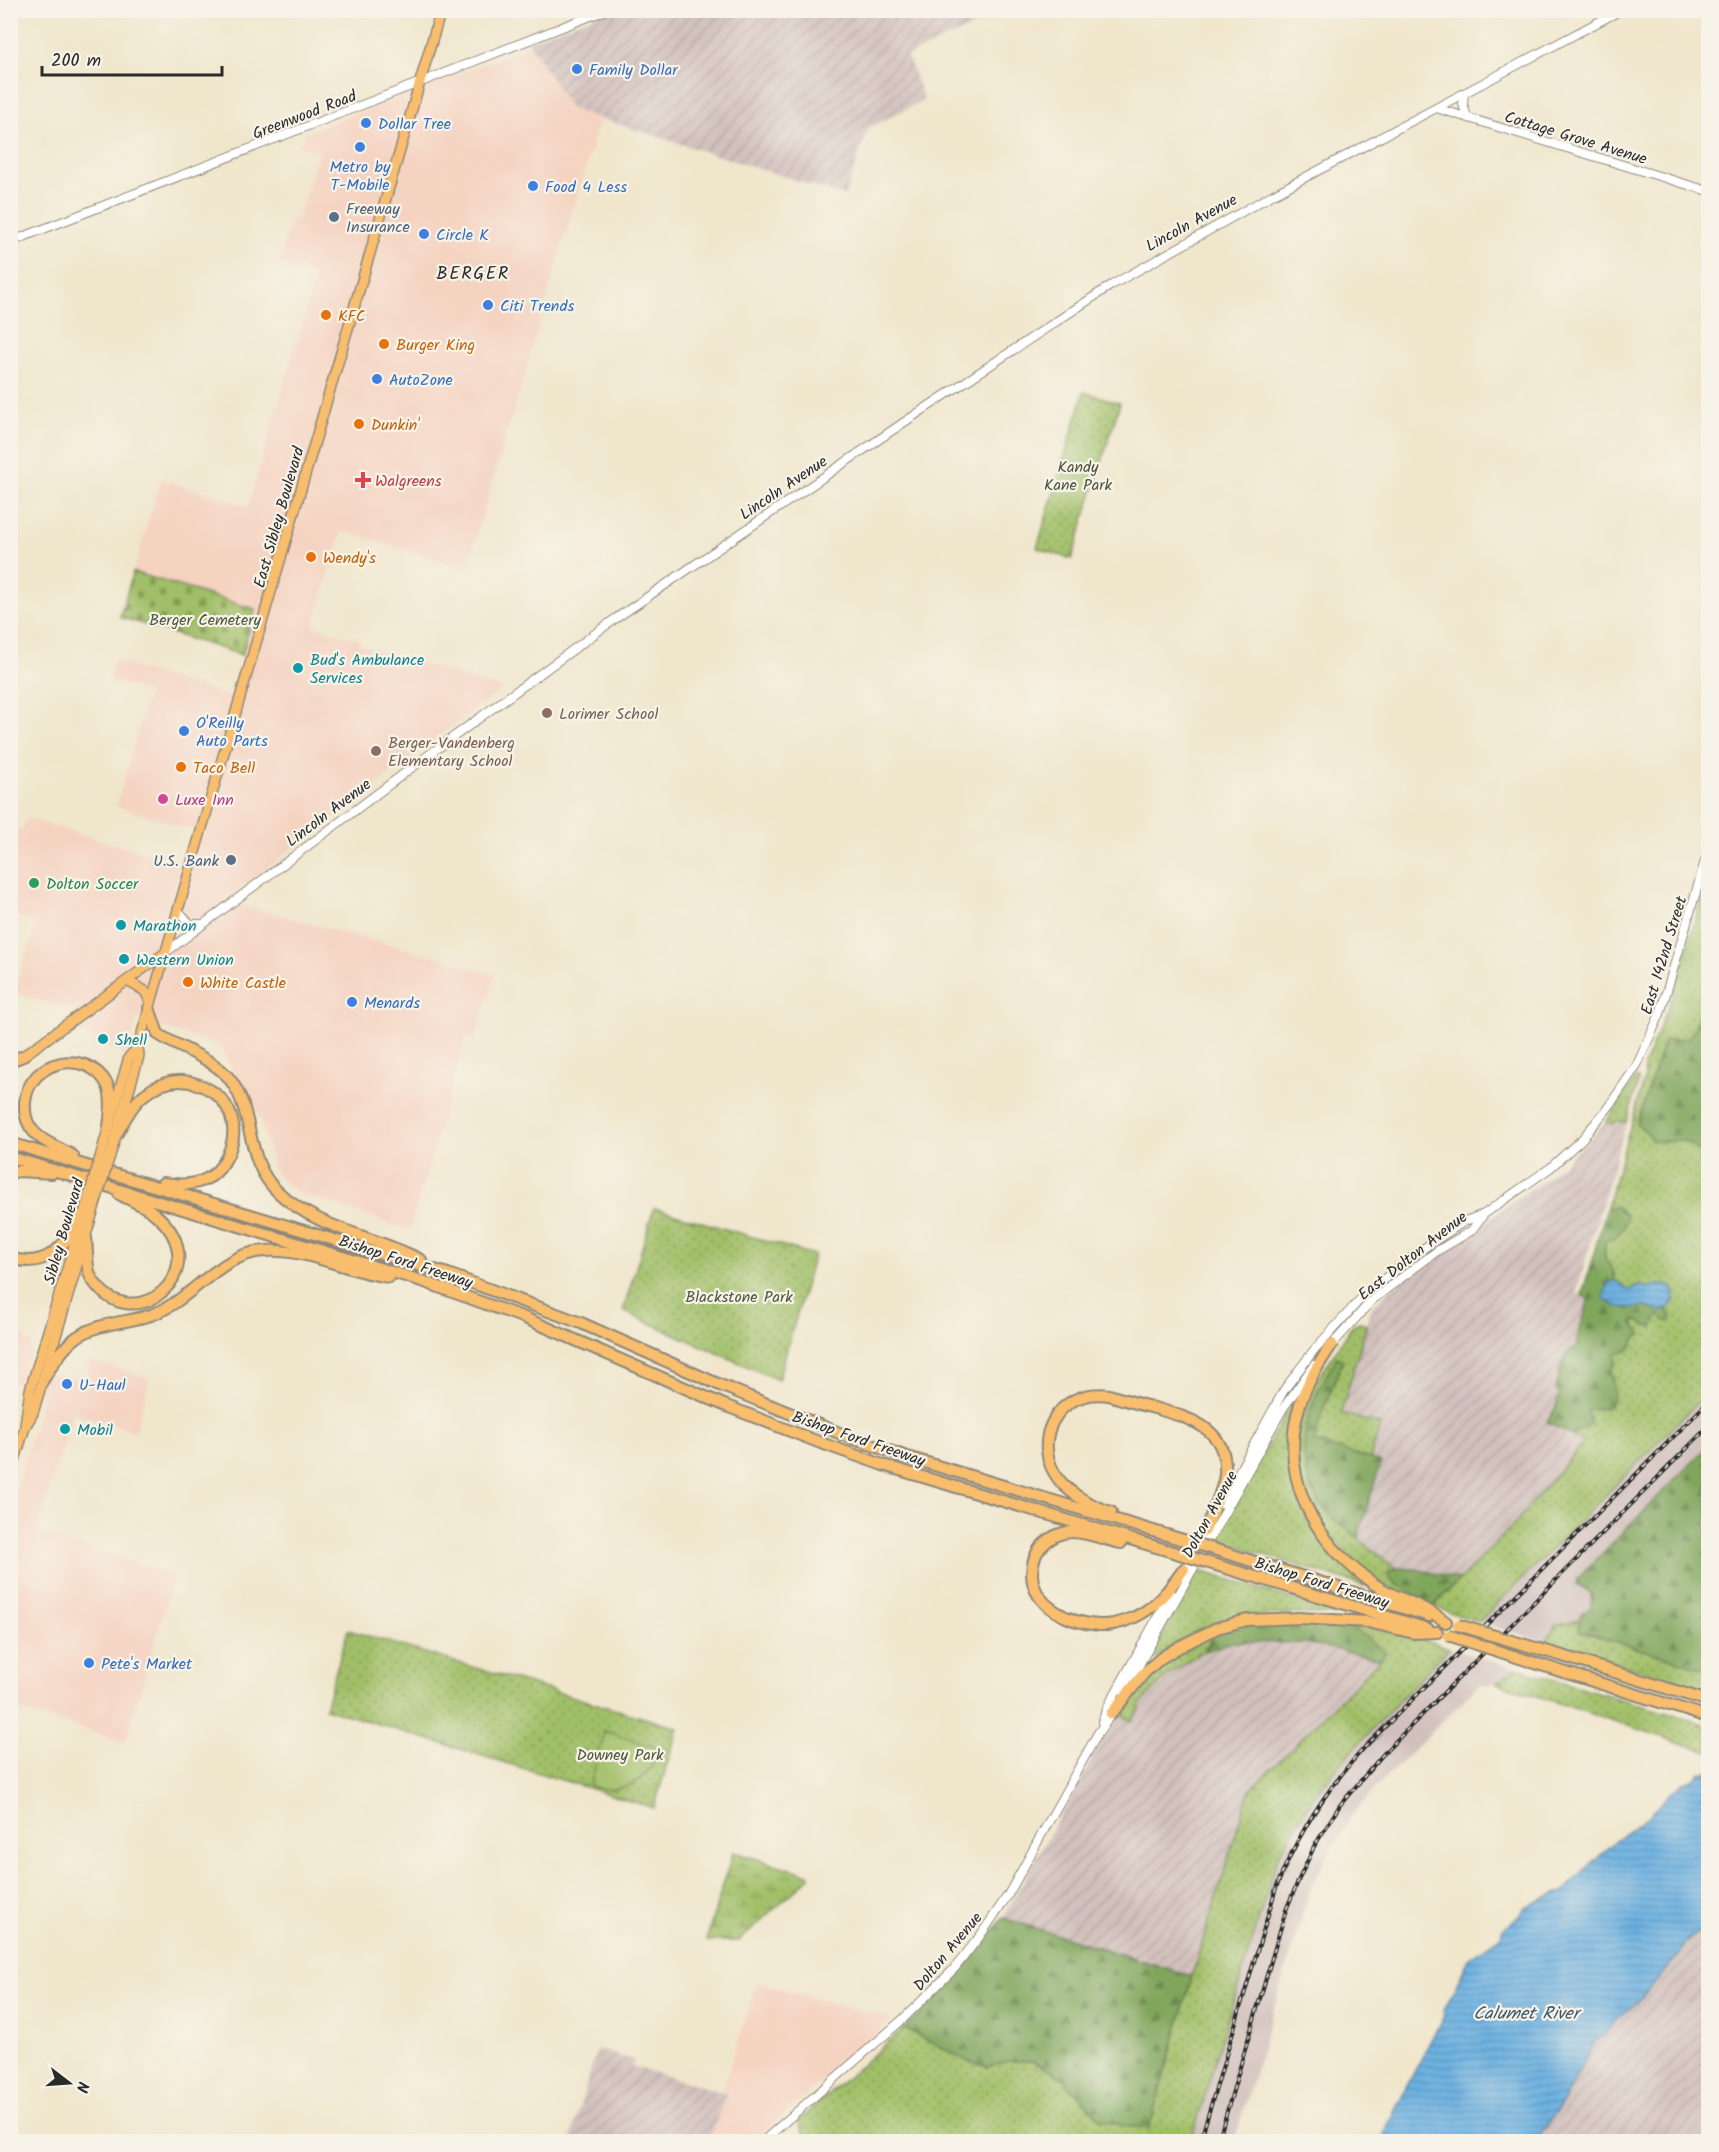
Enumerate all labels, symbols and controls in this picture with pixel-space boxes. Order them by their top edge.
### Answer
scale bar [42,39,222,77]
text: 200 m [51,47,101,76]
place label: Family Dollar [589,58,679,83]
marker: Family Dollar [570,62,584,76]
street label: Greenwood Road [249,84,361,147]
street label: Cottage Grove Avenue [1501,105,1650,172]
place label: Dollar Tree [378,112,451,137]
marker: Dollar Tree [359,116,373,130]
marker: Metro by T-Mobile [353,140,367,154]
place label: Metro by T-Mobile [330,155,391,198]
place label: Food 4 Less [545,175,627,200]
marker: Food 4 Less [526,179,540,193]
street label: Lincoln Avenue [1141,188,1242,259]
place label: Freeway Insurance [346,197,410,240]
marker: Freeway Insurance [327,210,341,224]
place label: Circle K [436,223,489,248]
marker: Circle K [417,227,431,241]
district label: BERGER [436,260,510,289]
place label: Citi Trends [500,294,574,319]
marker: Citi Trends [481,298,495,312]
place label: KFC [338,304,365,329]
marker: KFC [319,308,333,322]
place label: Burger King [396,333,475,358]
marker: Burger King [377,337,391,351]
place label: AutoZone [389,368,453,393]
marker: AutoZone [370,372,384,386]
place label: Dunkin' [371,413,420,438]
marker: Dunkin' [352,417,366,431]
street label: East Sibley Boulevard [247,443,312,591]
street label: Lincoln Avenue [735,450,833,527]
park label: Kandy Kane Park [1044,455,1113,498]
place label: Walgreens [375,469,442,494]
marker: Walgreens [356,473,370,487]
place label: Wendy's [323,546,376,571]
marker: Wendy's [304,550,318,564]
park label: Berger Cemetery [149,608,262,633]
place label: Bud's Ambulance Services [310,648,424,691]
marker: Bud's Ambulance Services [291,661,305,675]
place label: Lorimer School [559,702,658,727]
marker: Lorimer School [540,706,554,720]
place label: O'Reilly Auto Parts [196,711,268,754]
marker: O'Reilly Auto Parts [177,724,191,738]
place label: Berger-Vandenberg Elementary School [388,731,515,774]
marker: Berger-Vandenberg Elementary School [369,744,383,758]
place label: Taco Bell [193,756,255,781]
marker: Taco Bell [174,760,188,774]
street label: Lincoln Avenue [281,773,377,854]
place label: Luxe Inn [175,788,234,813]
marker: Luxe Inn [156,792,170,806]
place label: U.S. Bank [153,849,219,874]
marker: U.S. Bank [224,853,238,867]
place label: Dolton Soccer [46,872,140,897]
marker: Dolton Soccer [27,876,41,890]
street label: East 142nd Street [1635,892,1695,1018]
place label: Marathon [133,914,196,939]
marker: Marathon [114,918,128,932]
place label: Western Union [136,948,234,973]
marker: Western Union [117,952,131,966]
place label: White Castle [200,971,286,996]
marker: White Castle [181,975,195,989]
place label: Menards [364,991,420,1016]
marker: Menards [345,995,359,1009]
place label: Shell [115,1028,147,1053]
marker: Shell [96,1032,110,1046]
street label: Sibley Boulevard [37,1174,92,1288]
street label: East Dolton Avenue [1353,1205,1473,1307]
street label: Bishop Ford Freeway [335,1229,476,1296]
park label: Blackstone Park [685,1285,793,1310]
place label: U-Haul [79,1373,126,1398]
marker: U-Haul [60,1377,74,1391]
street label: Bishop Ford Freeway [788,1405,929,1474]
place label: Mobil [77,1418,113,1443]
marker: Mobil [58,1422,72,1436]
street label: Dolton Avenue [1176,1466,1245,1563]
street label: Bishop Ford Freeway [1251,1551,1393,1616]
place label: Pete's Market [101,1652,193,1677]
marker: Pete's Market [82,1656,96,1670]
park label: Downey Park [577,1743,664,1768]
street label: Dolton Avenue [907,1907,989,1997]
water label: Calumet River [1473,2000,1583,2029]
north arrow [39,2053,99,2113]
text: N [68,2078,95,2095]

